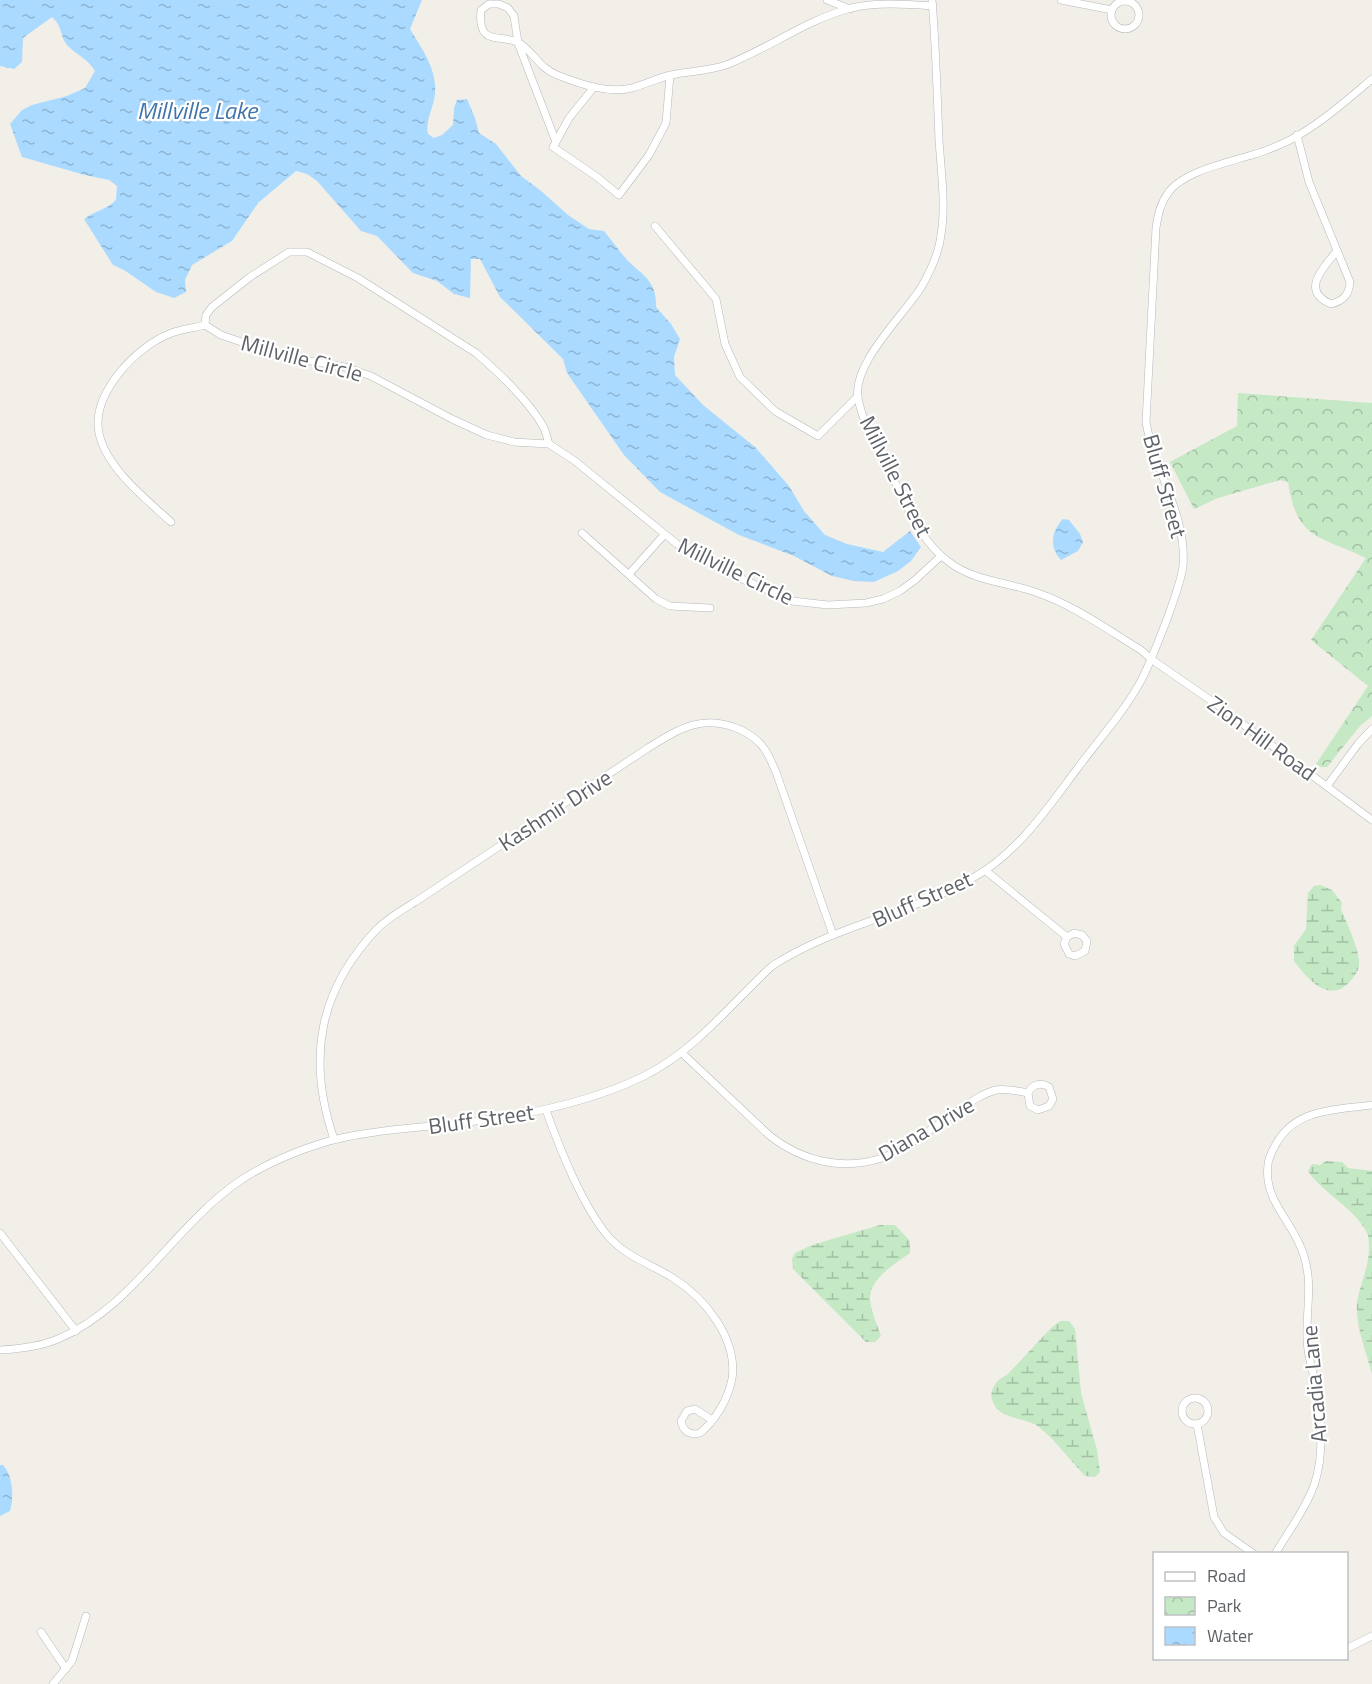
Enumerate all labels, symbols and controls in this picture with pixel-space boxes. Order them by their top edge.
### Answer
water label: Millville Lake [137,92,259,128]
street label: Millville Circle [237,325,367,391]
street label: Millville Street [851,410,941,543]
street label: Bluff Street [1134,430,1196,542]
street label: Millville Circle [672,528,800,614]
street label: Zion Hill Road [1201,687,1323,789]
street label: Kashmir Drive [491,761,619,859]
street label: Bluff Street [866,862,978,936]
street label: Diana Drive [872,1088,980,1170]
street label: Bluff Street [426,1095,536,1143]
street label: Arcadia Lane [1292,1324,1336,1444]
legend [1153,1552,1348,1660]
text: Road [1207,1562,1246,1589]
text: Park [1207,1592,1242,1619]
text: Water [1207,1622,1253,1649]

